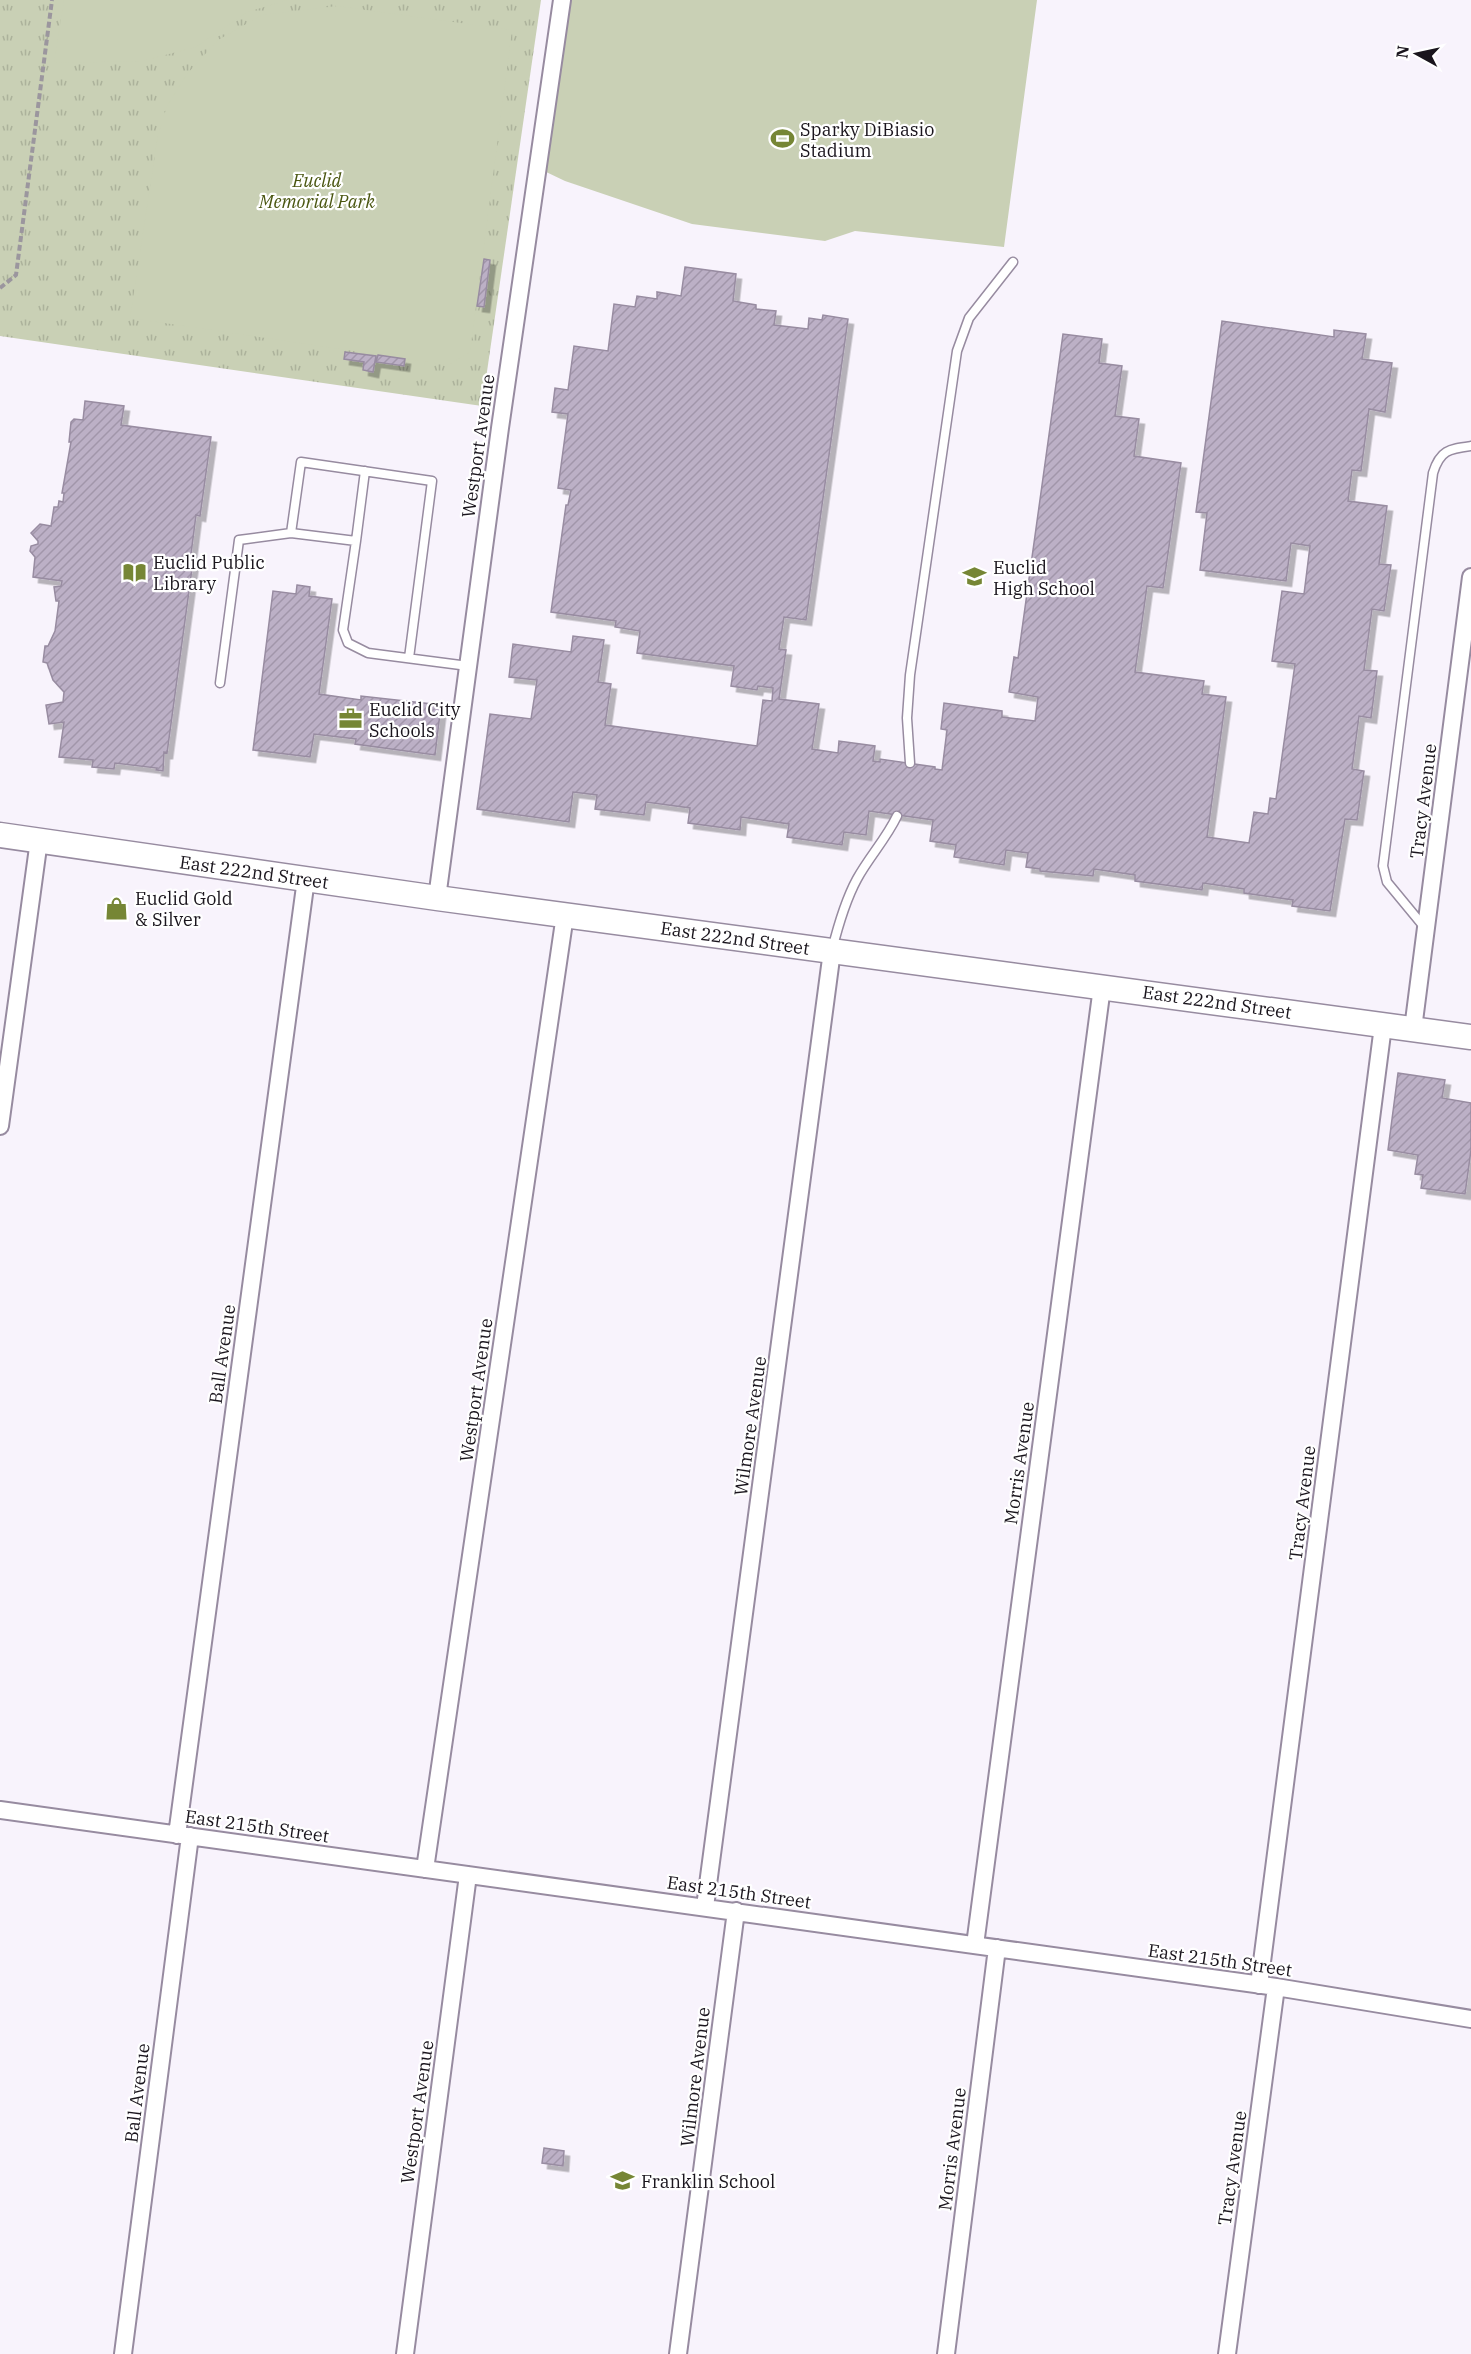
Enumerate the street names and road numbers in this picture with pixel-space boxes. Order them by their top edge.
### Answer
street label: Westport Avenue [457,373,499,519]
street label: Tracy Avenue [1405,742,1441,860]
street label: East 222nd Street [178,850,330,894]
street label: East 222nd Street [659,916,811,960]
street label: East 222nd Street [1141,980,1293,1024]
street label: Ball Avenue [204,1303,240,1405]
street label: Westport Avenue [455,1317,497,1463]
street label: Wilmore Avenue [729,1355,771,1497]
street label: Morris Avenue [999,1400,1039,1526]
street label: Tracy Avenue [1284,1444,1320,1562]
street label: East 215th Street [183,1805,331,1847]
street label: East 215th Street [665,1871,813,1913]
street label: East 215th Street [1146,1939,1294,1981]
street label: Wilmore Avenue [675,2006,715,2148]
street label: Westport Avenue [396,2039,438,2185]
street label: Ball Avenue [119,2042,155,2144]
street label: Morris Avenue [933,2086,971,2212]
street label: Tracy Avenue [1213,2109,1251,2227]

